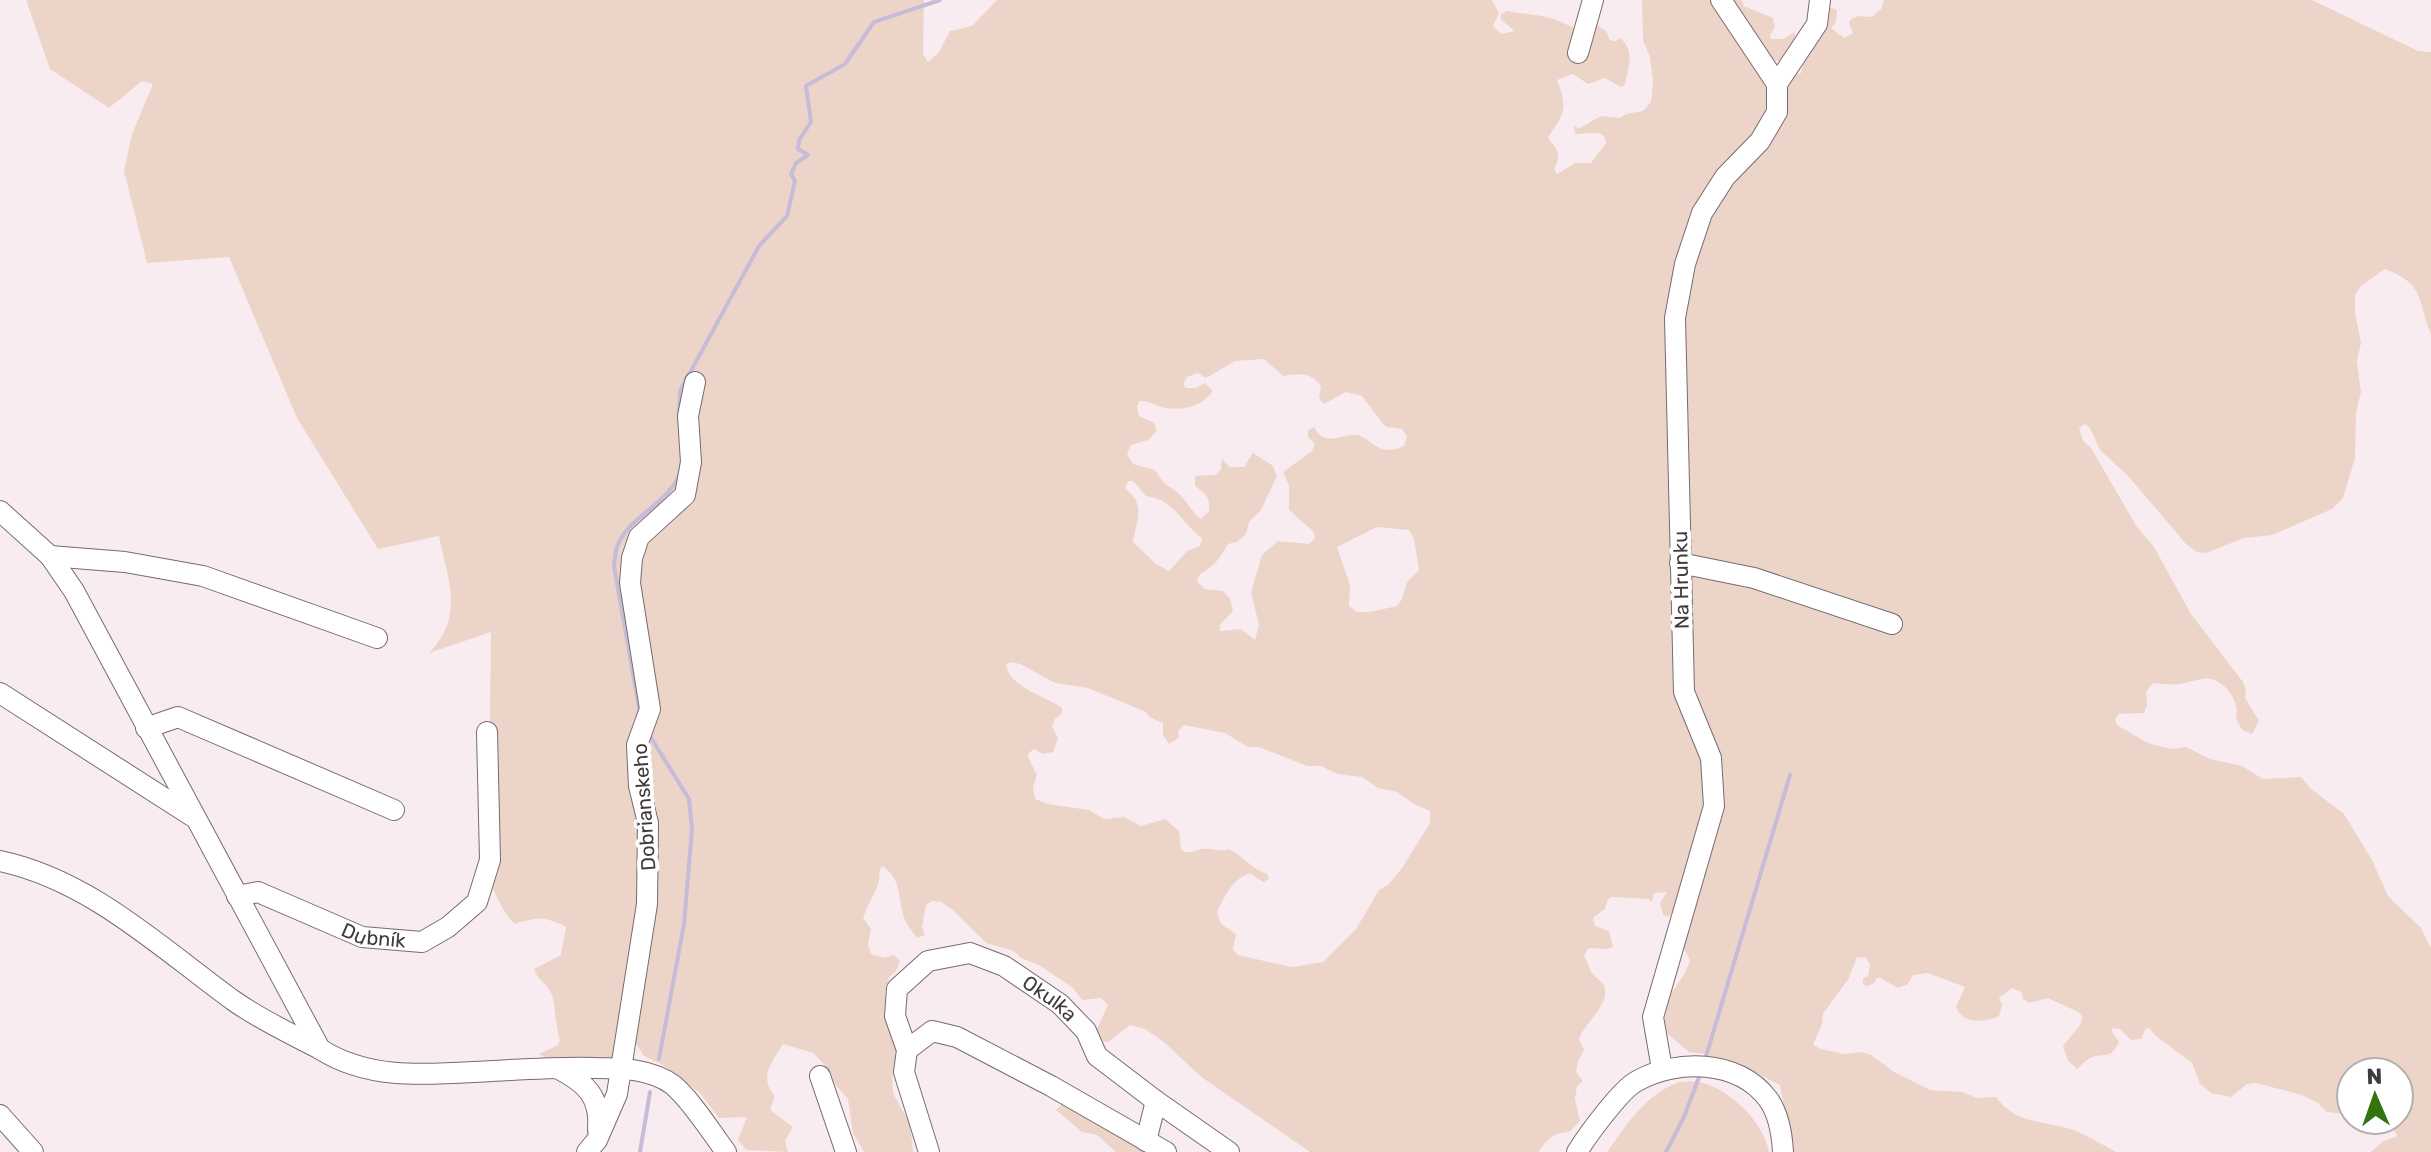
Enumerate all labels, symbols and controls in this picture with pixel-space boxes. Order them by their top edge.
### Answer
street label: Na Hrunku [1668,531,1694,629]
street label: Dobrianskeho [628,742,660,872]
street label: Dubník [338,918,407,953]
street label: Okulka [1018,970,1082,1026]
north arrow [2335,1056,2415,1136]
text: N [2366,1063,2383,1090]

